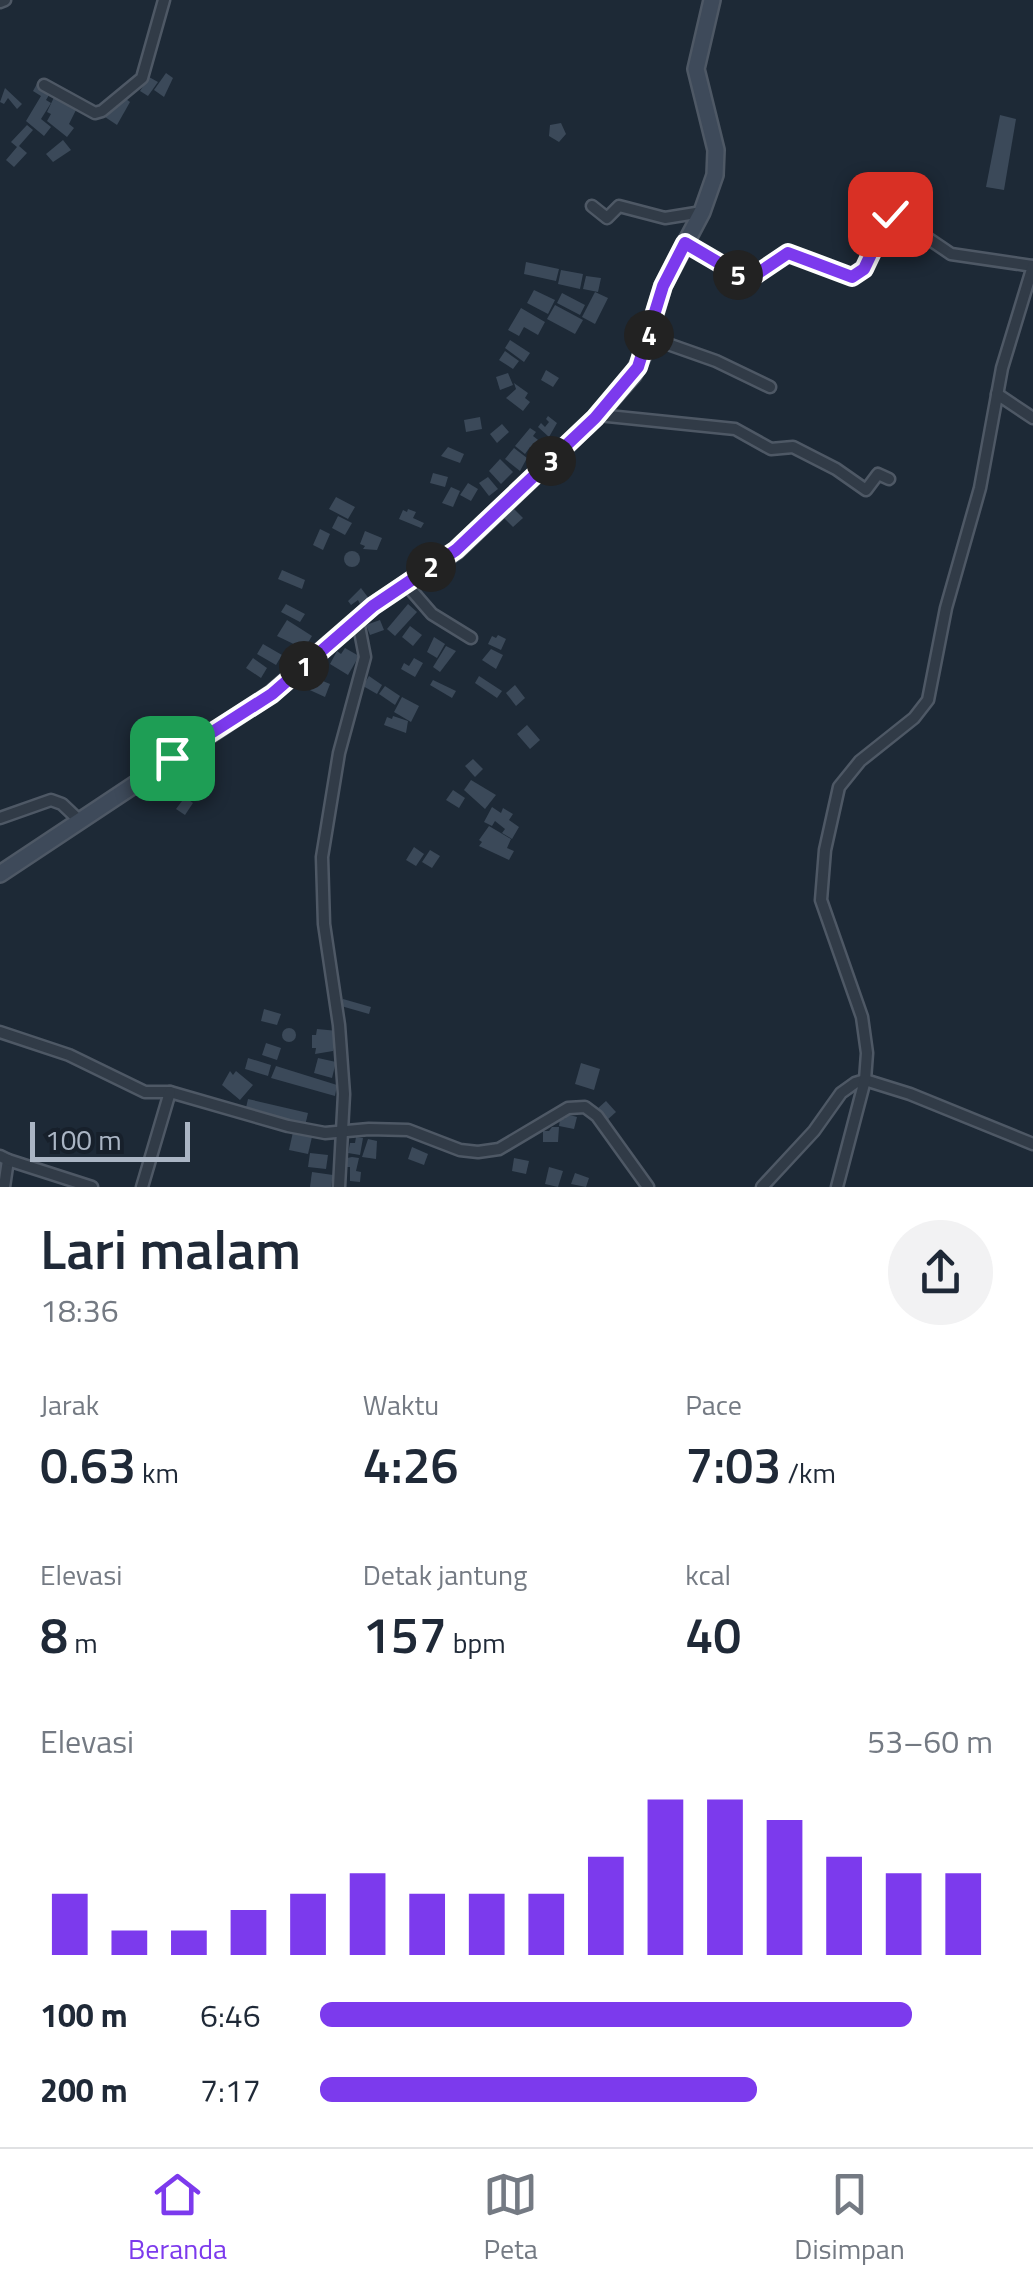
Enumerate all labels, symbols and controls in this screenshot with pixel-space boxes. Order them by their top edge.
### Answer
pin [848,172,933,257]
icon: check [863,187,918,242]
pin: 5 [713,250,763,300]
text: 5 [730,253,746,296]
pin: 4 [624,310,674,360]
text: 4 [641,313,657,356]
pin: 3 [526,436,576,486]
text: 3 [543,439,559,482]
pin: 2 [406,542,456,592]
text: 2 [423,545,439,588]
pin: 1 [279,641,329,691]
text: 1 [296,644,312,687]
pin [130,716,215,801]
icon: arrive [145,731,200,786]
scale bar [30,1117,190,1162]
text: 100 m [45,1118,122,1161]
text: Lari malam [40,1207,301,1290]
button: share [888,1220,993,1325]
text: 18:36 [40,1286,119,1334]
text: Jarak [40,1383,99,1426]
text: Waktu [363,1383,439,1426]
text: Pace [685,1383,742,1426]
text: 0.63 [40,1426,136,1502]
text: 4:26 [363,1426,459,1502]
text: 7:03 [685,1426,781,1502]
text: km [136,1451,179,1494]
text: /km [781,1451,836,1494]
text: Elevasi [40,1553,122,1596]
text: Detak jantung [363,1553,527,1596]
text: kcal [685,1553,731,1596]
text: 8 [40,1596,68,1672]
text: 157 [363,1596,447,1672]
text: 40 [685,1596,741,1672]
text: m [68,1621,98,1664]
text: bpm [447,1621,506,1664]
text: Elevasi [40,1717,134,1765]
text: 53–60 m [867,1717,993,1765]
text: 100 m [40,1991,128,2039]
text: 6:46 [200,1991,261,2039]
text: 200 m [40,2066,128,2114]
text: 7:17 [200,2066,261,2114]
tab: Beranda [128,2167,227,2270]
tab: Peta [483,2167,538,2270]
tab: Disimpan [794,2167,905,2270]

